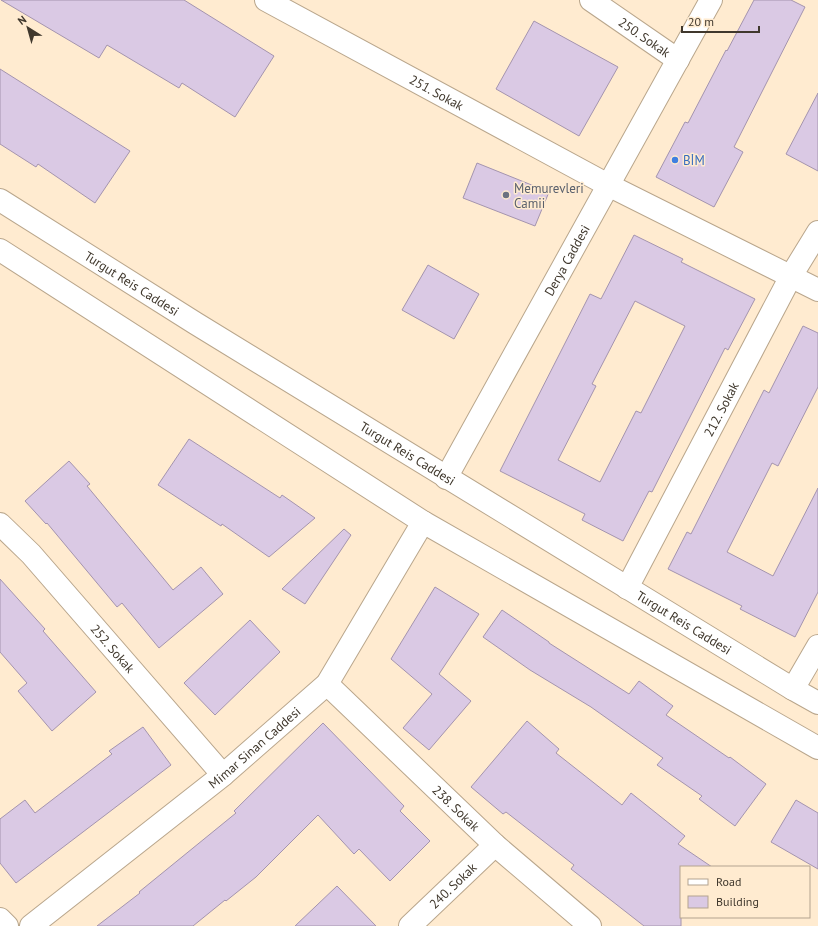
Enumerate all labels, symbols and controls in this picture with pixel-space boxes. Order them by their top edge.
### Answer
north arrow [8,8,48,48]
scale bar [682,8,759,34]
text: N [15,12,29,28]
street label: 250. Sokak [615,13,674,62]
text: 20 m [688,14,714,29]
street label: 251. Sokak [406,71,467,115]
place label: BİM [683,152,705,169]
marker: BİM [670,155,680,165]
place label: Memurevleri Camii [514,180,584,212]
marker: Memurevleri Camii [501,190,511,200]
street label: Derya Caddesi [541,222,594,299]
street label: Turgut Reis Caddesi [81,247,182,320]
street label: 212. Sokak [700,379,743,440]
street label: Turgut Reis Caddesi [357,418,458,489]
street label: Turgut Reis Caddesi [633,587,735,658]
street label: 252. Sokak [87,621,139,677]
street label: Mimar Sinan Caddesi [205,703,304,792]
street label: 238. Sokak [429,782,484,835]
street label: 240. Sokak [426,859,481,912]
legend [680,866,810,918]
text: Road [716,874,741,889]
text: Building [716,894,759,909]

